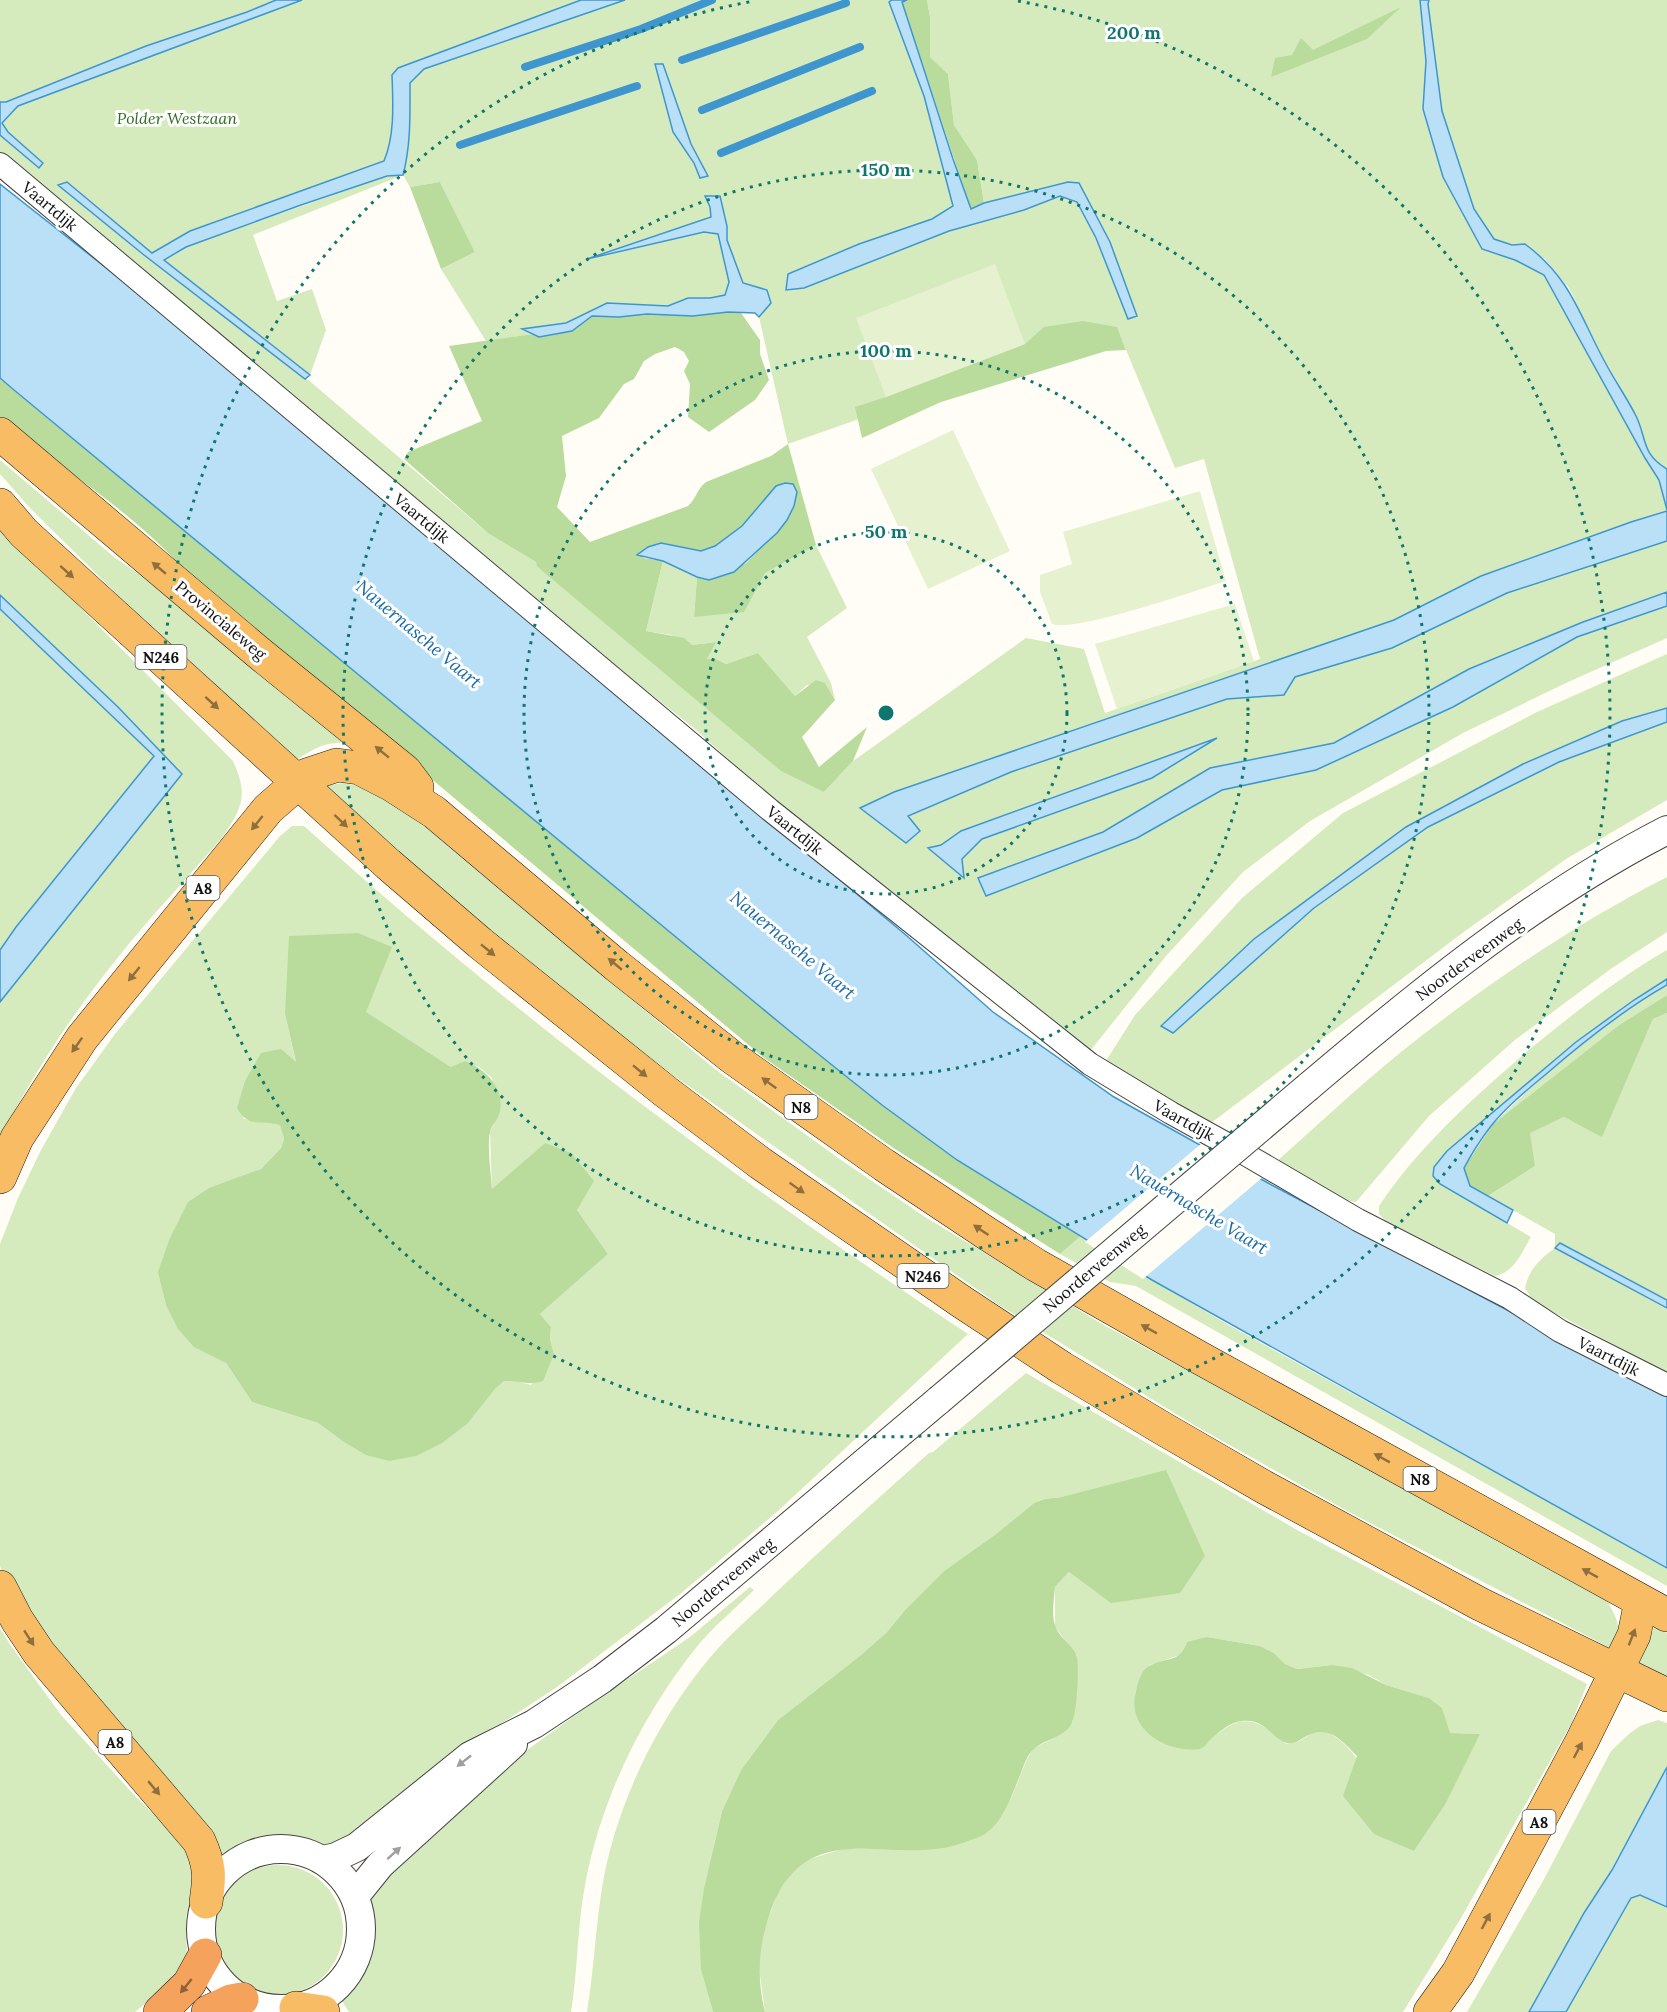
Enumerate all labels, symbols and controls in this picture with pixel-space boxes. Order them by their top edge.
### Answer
text: 200 m [1107,21,1161,44]
park label: Polder Westzaan [117,108,237,128]
text: 150 m [861,158,911,181]
street label: Vaartdijk [17,176,82,235]
text: 100 m [860,339,912,362]
street label: Vaartdijk [389,488,454,547]
text: 50 m [865,520,908,543]
one-way arrow [151,562,167,575]
one-way arrow [59,565,74,578]
water label: Nauernasche Vaart [352,575,487,693]
street label: Provincialeweg [172,576,271,665]
road number: N246 [136,645,186,669]
one-way arrow [204,696,219,710]
centre of rings [876,703,896,723]
one-way arrow [374,746,390,759]
street label: Vaartdijk [762,801,828,859]
one-way arrow [333,814,348,827]
one-way arrow [251,815,264,830]
road number: A8 [186,876,220,900]
water label: Nauernasche Vaart [726,886,861,1004]
street label: Noorderveenweg [1411,913,1527,1005]
one-way arrow [480,943,496,956]
one-way arrow [608,958,623,971]
one-way arrow [127,966,140,982]
one-way arrow [71,1037,83,1053]
one-way arrow [633,1065,648,1077]
one-way arrow [761,1078,776,1090]
road number: N8 [784,1095,818,1119]
street label: Vaartdijk [1149,1095,1218,1145]
water label: Nauernasche Vaart [1126,1159,1272,1259]
one-way arrow [788,1182,804,1194]
street label: Noorderveenweg [1039,1219,1150,1317]
one-way arrow [973,1224,989,1235]
road number: N246 [898,1264,948,1288]
one-way arrow [1141,1323,1157,1334]
street label: Vaartdijk [1574,1332,1644,1380]
one-way arrow [1373,1453,1390,1463]
road number: N8 [1404,1467,1436,1491]
street label: Noorderveenweg [668,1533,779,1631]
one-way arrow [1581,1568,1598,1578]
one-way arrow [1627,1627,1637,1645]
one-way arrow [23,1630,34,1646]
road number: A8 [98,1730,132,1754]
one-way arrow [1573,1741,1583,1758]
one-way arrow [456,1755,472,1767]
one-way arrow [147,1780,160,1796]
road number: A8 [1522,1810,1556,1834]
one-way arrow [386,1846,401,1860]
one-way arrow [1481,1913,1491,1930]
one-way arrow [180,1979,192,1994]

